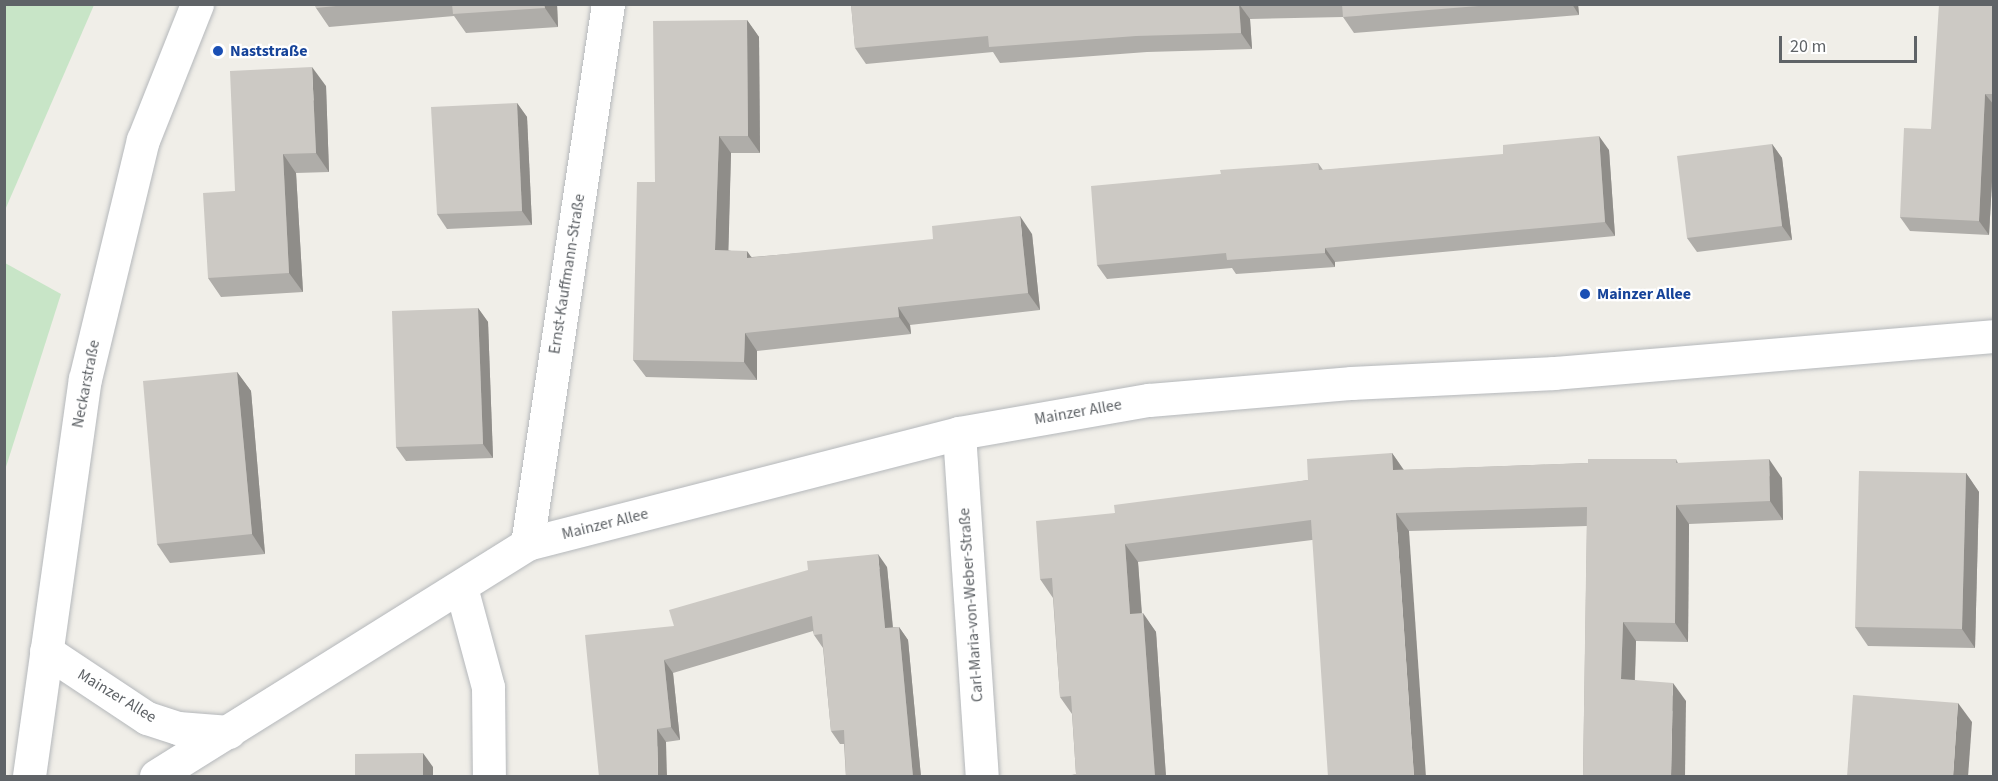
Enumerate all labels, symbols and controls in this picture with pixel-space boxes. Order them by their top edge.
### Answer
scale bar [1782,24,1920,62]
text: 20 m [1790,34,1826,59]
place label: Naststraße [230,41,307,61]
marker: Naststraße [211,44,225,58]
street label: Ernst-Kauffmann-Straße [545,193,589,355]
place label: Mainzer Allee [1597,284,1691,304]
marker: Mainzer Allee [1578,287,1592,301]
street label: Neckarstraße [68,338,104,430]
street label: Mainzer Allee [1033,395,1123,429]
street label: Mainzer Allee [560,504,650,544]
street label: Carl-Maria-von-Weber-Straße [955,507,987,703]
street label: Mainzer Allee [74,665,160,727]

